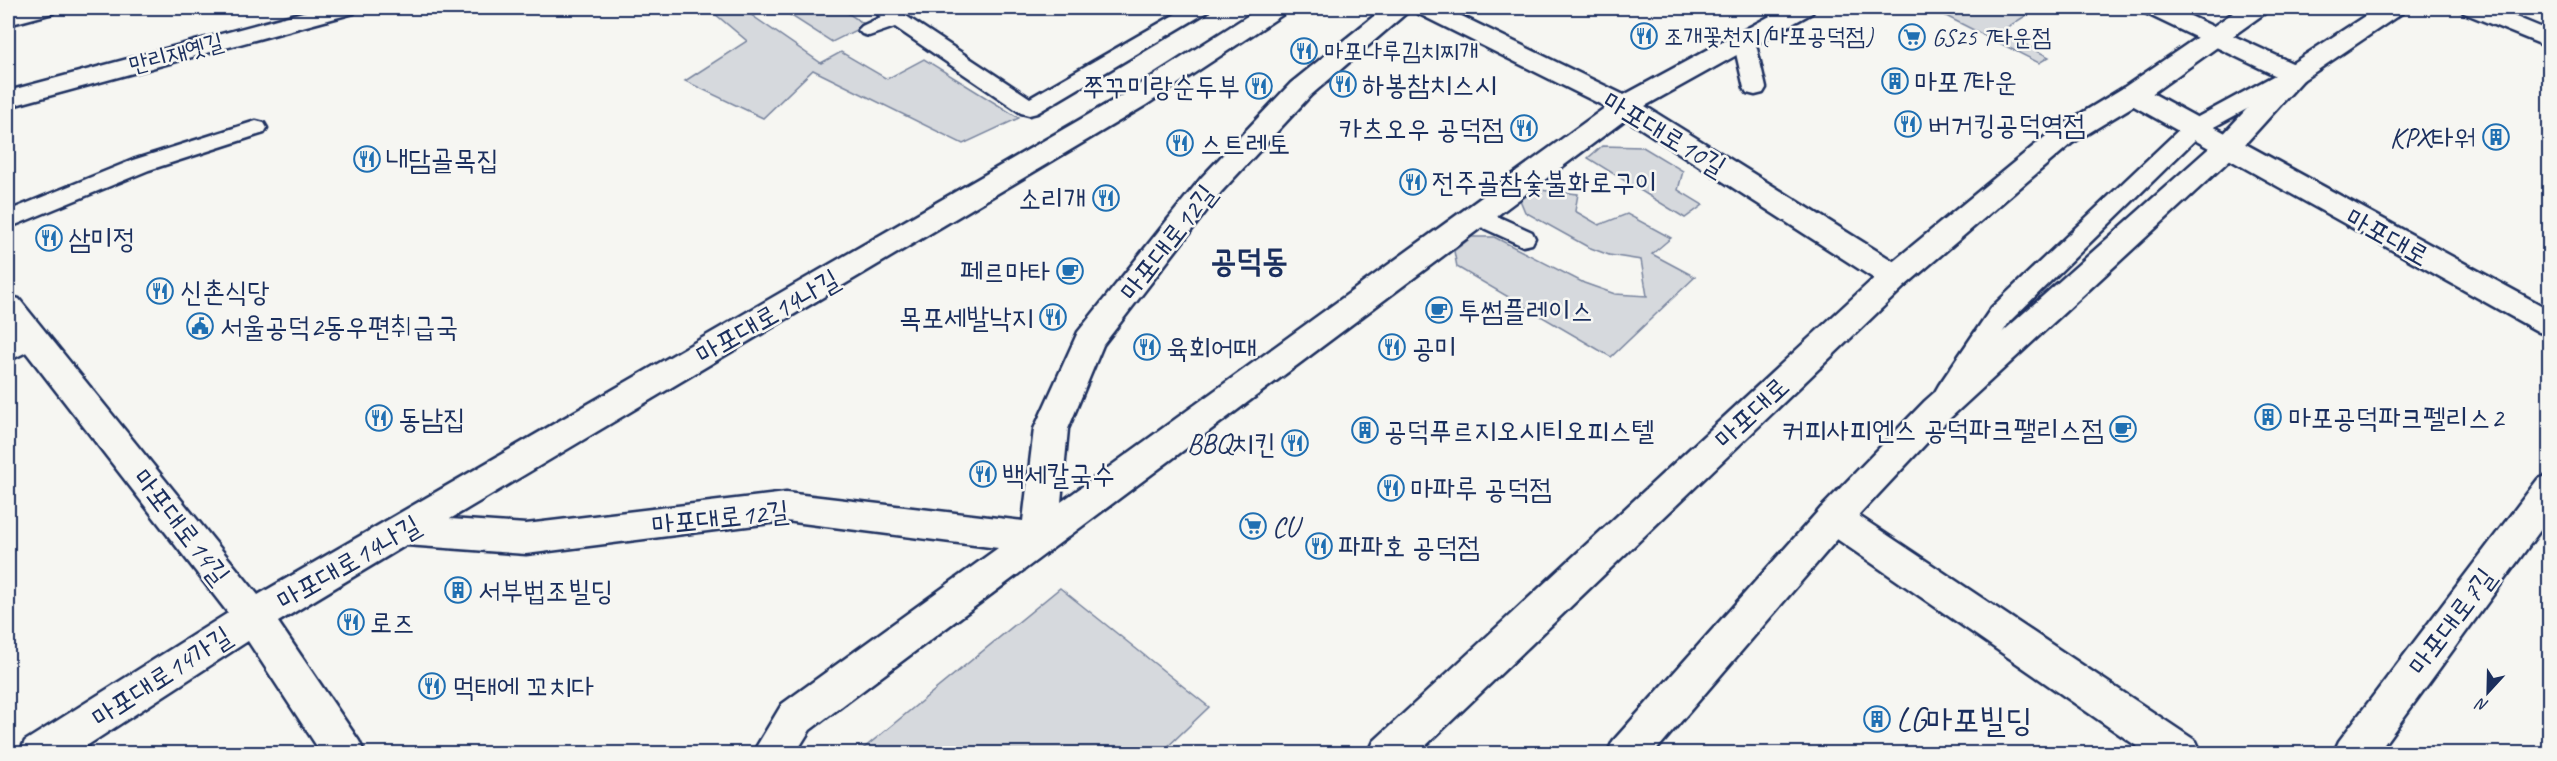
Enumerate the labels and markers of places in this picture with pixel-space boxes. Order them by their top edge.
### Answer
restaurant icon: 조개꽃천지(마포공덕점) [1629,21,1659,51]
place label: 조개꽃천지(마포공덕점) [1664,21,1874,51]
supermarket icon: GS25 T타운점 [1897,22,1927,52]
place label: GS25 T타운점 [1932,22,2051,52]
restaurant icon: 마포나루김치찌개 [1289,36,1319,66]
place label: 마포나루김치찌개 [1324,36,1479,66]
place label: 마포T타운 [1914,64,2017,99]
building icon: 마포T타운 [1880,66,1910,96]
place label: 하봉참치스시 [1362,67,1497,102]
place label: 쭈꾸미랑순두부 [1082,69,1240,104]
restaurant icon: 하봉참치스시 [1328,69,1358,99]
restaurant icon: 쭈꾸미랑순두부 [1244,71,1274,101]
place label: 버거킹공덕역점 [1928,107,2086,142]
restaurant icon: 버거킹공덕역점 [1893,109,1923,139]
place label: 카츠오우 공덕점 [1340,111,1504,146]
restaurant icon: 카츠오우 공덕점 [1509,113,1539,143]
place label: KPX타워 [2390,120,2476,155]
building icon: KPX타워 [2481,122,2511,152]
place label: 스트레토 [1200,126,1290,161]
restaurant icon: 스트레토 [1165,128,1195,158]
place label: 내담골목집 [386,142,499,177]
restaurant icon: 내담골목집 [352,144,382,174]
place label: 전주골참숯불화로구이 [1432,165,1657,200]
restaurant icon: 전주골참숯불화로구이 [1398,167,1428,197]
place label: 소리개 [1018,181,1086,216]
restaurant icon: 소리개 [1091,183,1121,213]
place label: 삼미정 [68,221,136,256]
restaurant icon: 삼미정 [34,223,64,253]
place label: 페르마타 [960,254,1050,289]
cafe icon: 페르마타 [1055,256,1085,286]
place label: 신촌식당 [180,274,270,309]
restaurant icon: 신촌식당 [145,276,175,306]
place label: 투썸플레이스 [1458,293,1593,328]
cafe icon: 투썸플레이스 [1424,295,1454,325]
place label: 목포세발낙지 [899,300,1034,335]
restaurant icon: 목포세발낙지 [1038,302,1068,332]
place label: 서울공덕2동우편취급국 [220,309,458,344]
public building icon: 서울공덕2동우편취급국 [185,311,215,341]
place label: 육회어때 [1166,330,1256,365]
place label: 공미 [1412,330,1457,365]
restaurant icon: 육회어때 [1132,332,1162,362]
restaurant icon: 공미 [1377,332,1407,362]
place label: 마포공덕파크펠리스2 [2288,400,2506,435]
place label: 동남집 [398,401,466,436]
building icon: 마포공덕파크펠리스2 [2253,402,2283,432]
restaurant icon: 동남집 [364,403,394,433]
place label: 커피사피엔스 공덕파크팰리스점 [1782,412,2104,447]
place label: 공덕푸르지오시티오피스텔 [1384,413,1654,448]
cafe icon: 커피사피엔스 공덕파크팰리스점 [2108,414,2138,444]
building icon: 공덕푸르지오시티오피스텔 [1350,415,1380,445]
place label: BBQ치킨 [1187,426,1276,461]
restaurant icon: BBQ치킨 [1280,428,1310,458]
place label: 백세칼국수 [1002,457,1115,492]
restaurant icon: 백세칼국수 [968,459,998,489]
place label: 마파루 공덕점 [1410,471,1552,506]
restaurant icon: 마파루 공덕점 [1376,473,1406,503]
place label: CU [1272,509,1304,544]
supermarket icon: CU [1238,511,1268,541]
place label: 파파호 공덕점 [1338,529,1480,564]
restaurant icon: 파파호 공덕점 [1304,531,1334,561]
place label: 서부법조빌딩 [478,573,613,608]
building icon: 서부법조빌딩 [443,575,473,605]
place label: 로즈 [370,605,415,640]
restaurant icon: 로즈 [336,607,366,637]
place label: 먹태에 꼬치다 [452,669,594,704]
restaurant icon: 먹태에 꼬치다 [417,671,447,701]
place label: LG마포빌딩 [1896,699,2032,741]
building icon: LG마포빌딩 [1862,704,1892,734]

